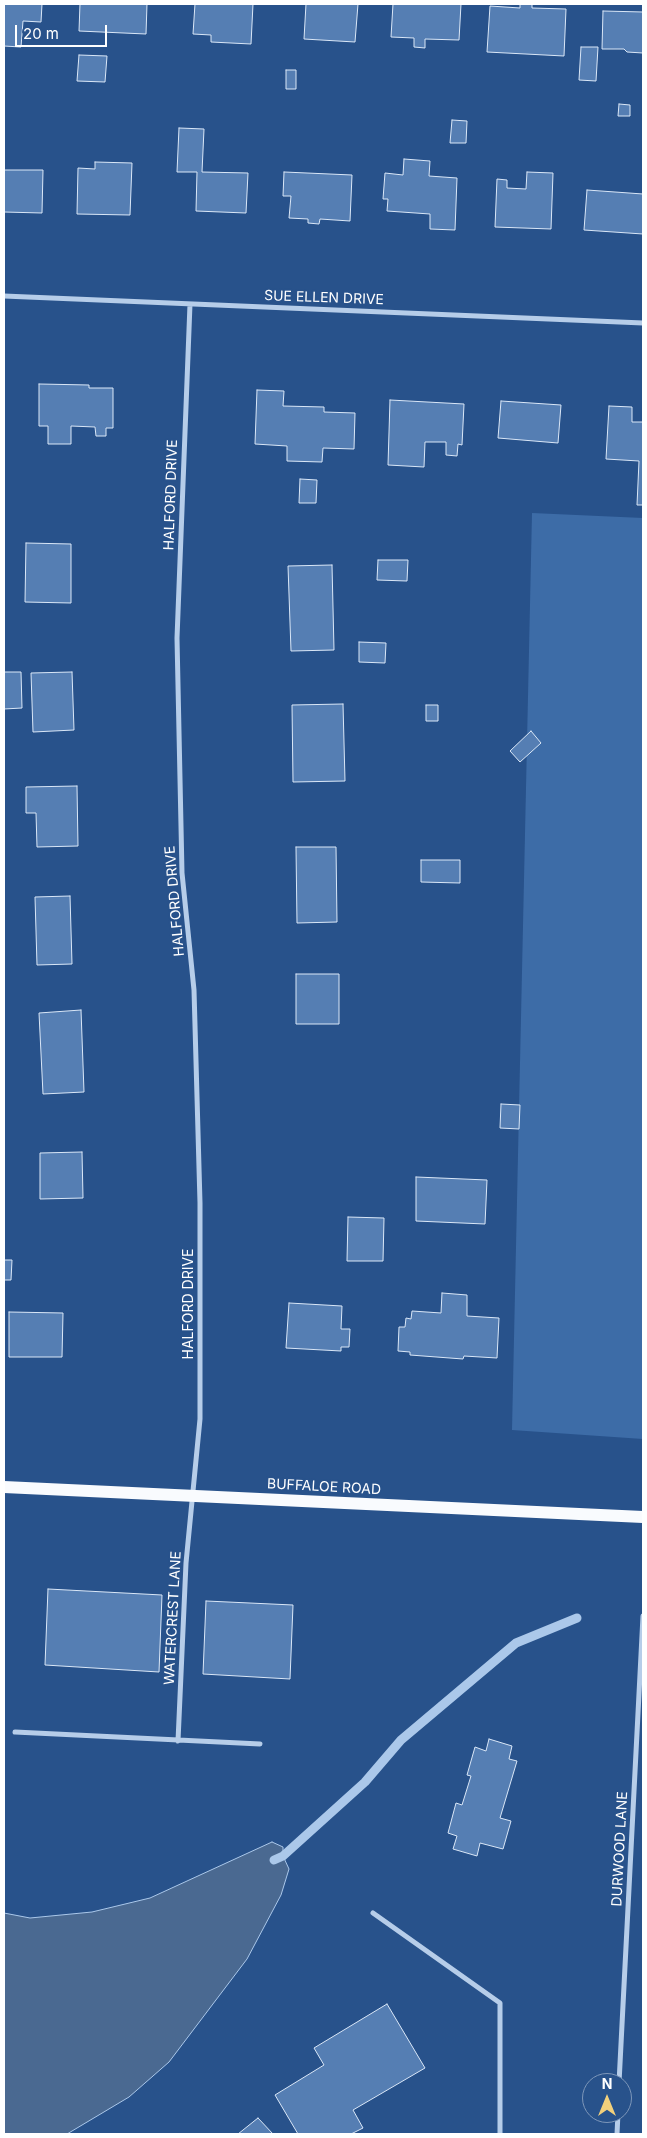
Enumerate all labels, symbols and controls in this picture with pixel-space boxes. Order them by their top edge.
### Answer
scale bar [18,15,110,47]
text: 20 m [23,24,59,43]
street label: SUE ELLEN DRIVE [264,288,384,308]
street label: HALFORD DRIVE [161,439,181,551]
street label: HALFORD DRIVE [162,845,188,957]
street label: HALFORD DRIVE [181,1249,197,1359]
street label: BUFFALOE ROAD [267,1476,381,1498]
street label: WATERCREST LANE [161,1551,185,1685]
street label: DURWOOD LANE [609,1791,631,1907]
north arrow [582,2073,632,2123]
text: N [602,2075,612,2092]

